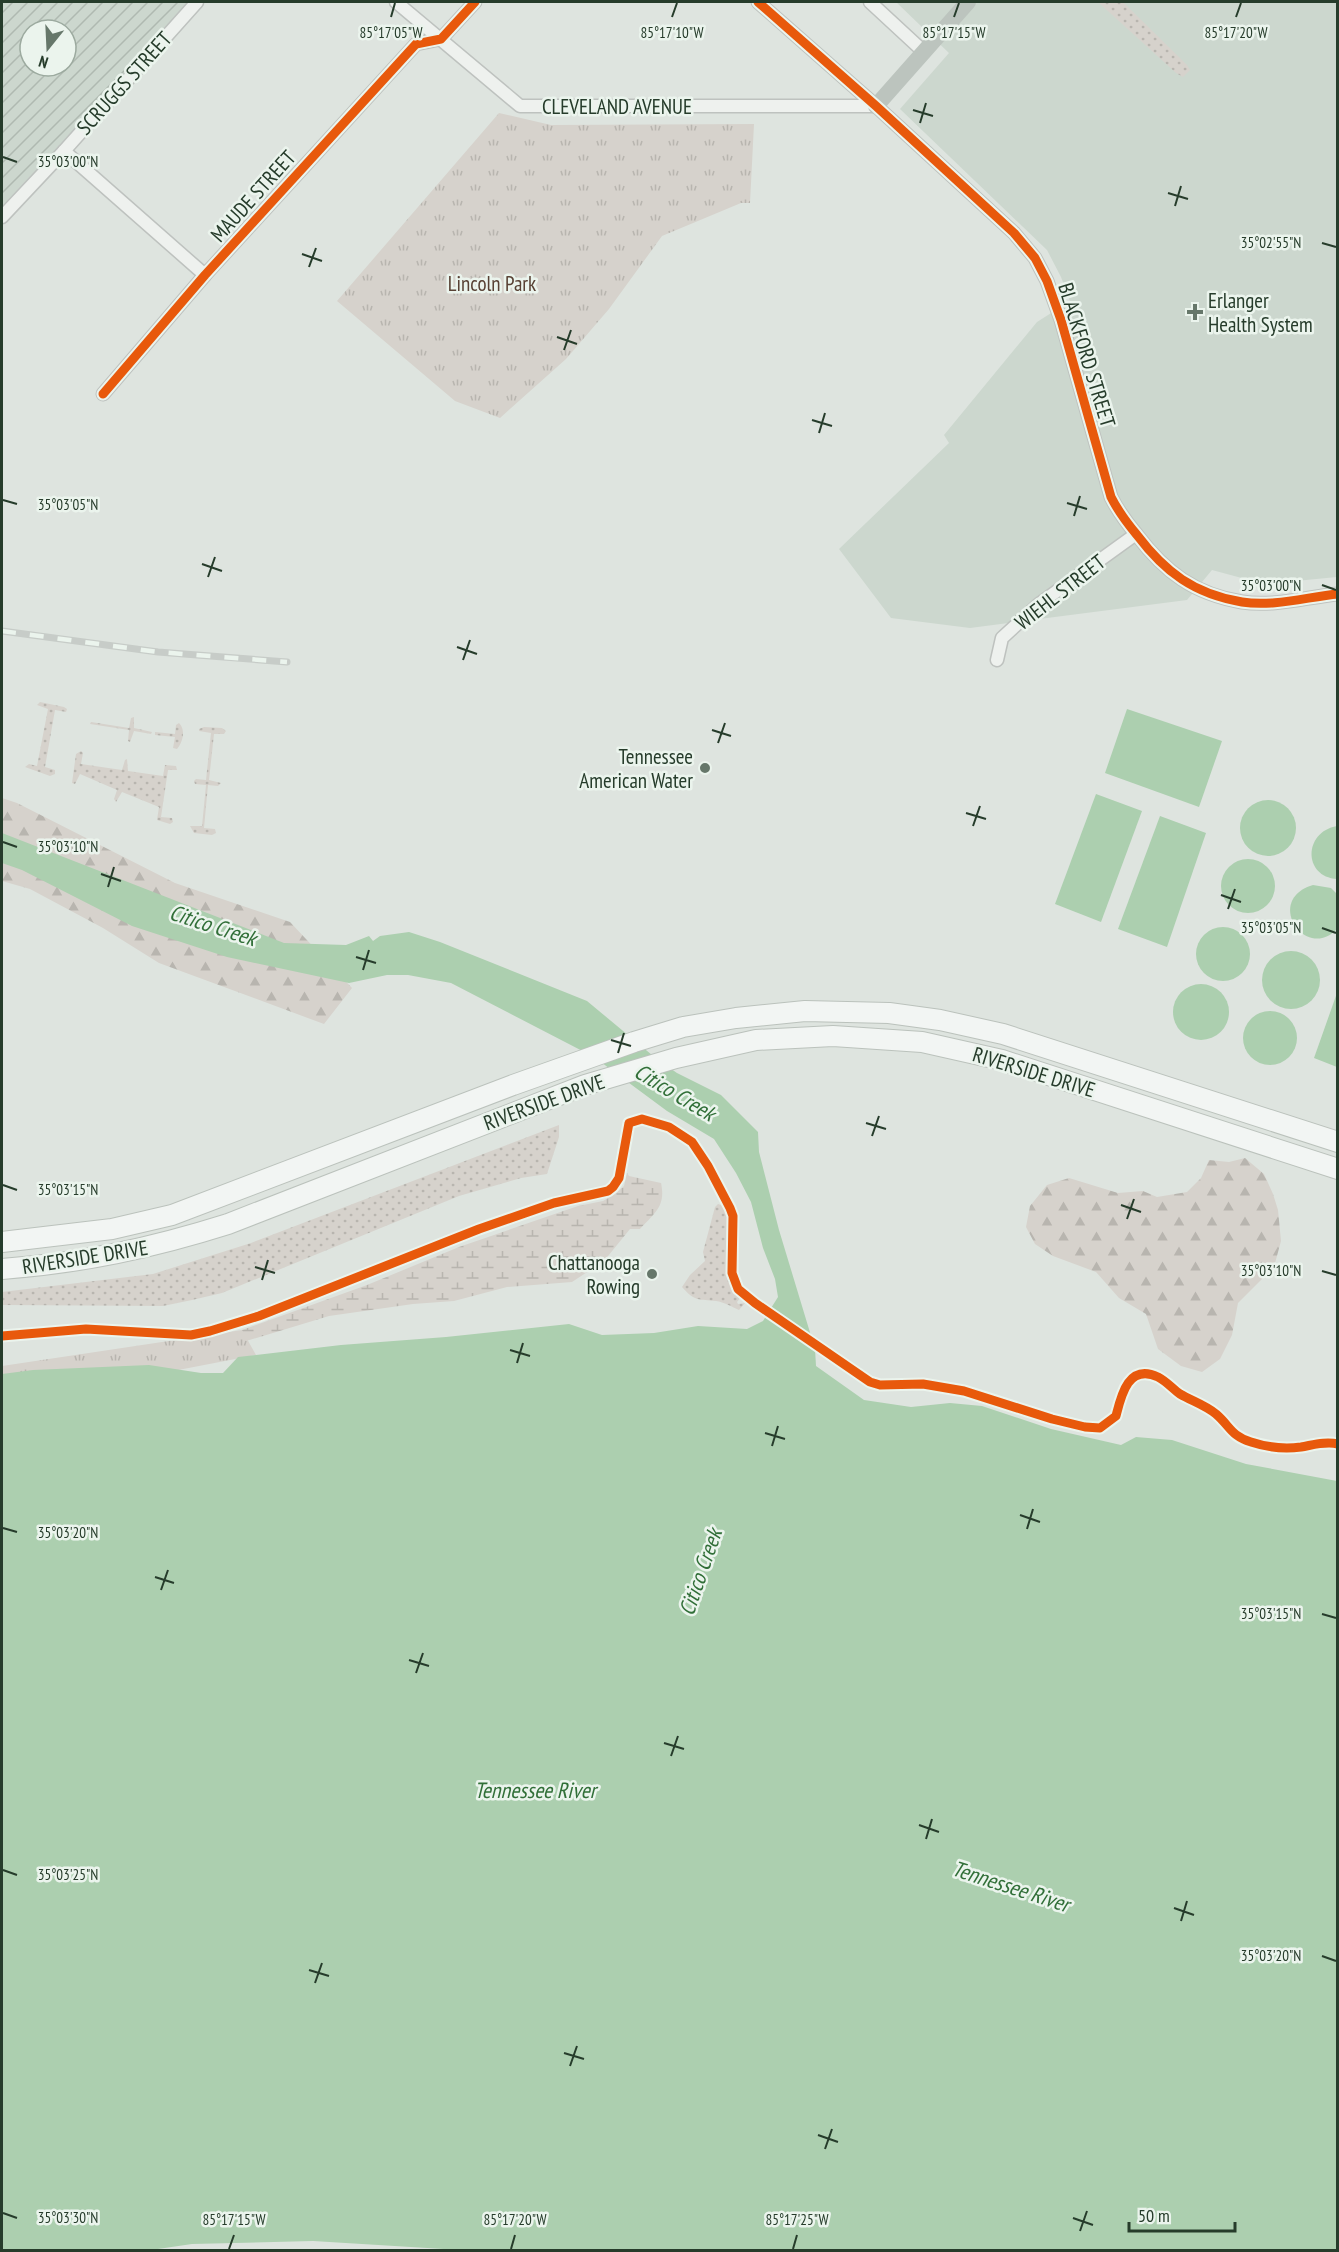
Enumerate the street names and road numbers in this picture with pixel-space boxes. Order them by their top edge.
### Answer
street label: SCRUGGS STREET [71,25,178,140]
street label: CLEVELAND AVENUE [542,93,692,120]
street label: MAUDE STREET [205,144,302,248]
street label: BLACKFORD STREET [1052,279,1122,431]
street label: WIEHL STREET [1009,548,1111,636]
street label: RIVERSIDE DRIVE [969,1041,1099,1103]
street label: RIVERSIDE DRIVE [480,1068,608,1136]
street label: RIVERSIDE DRIVE [20,1234,150,1280]

